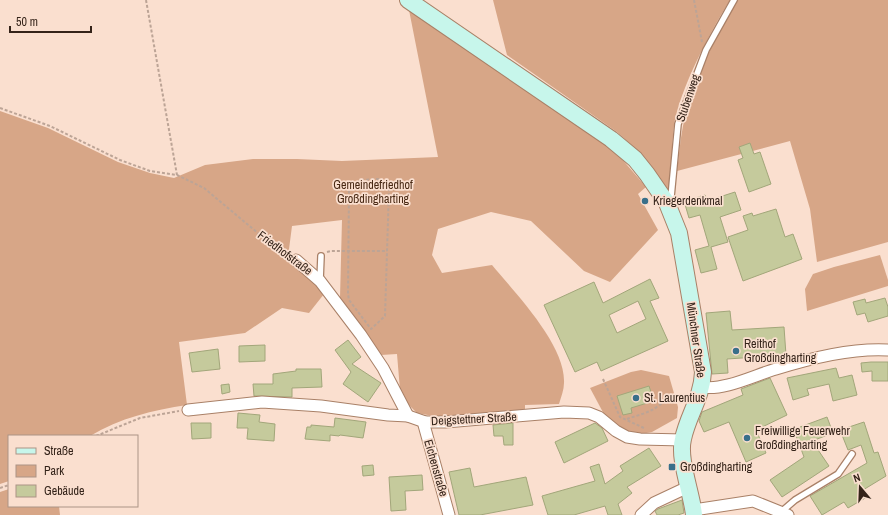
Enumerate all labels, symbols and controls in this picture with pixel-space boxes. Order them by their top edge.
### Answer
scale bar [10,8,91,34]
text: 50 m [16,14,38,30]
street label: Stubenweg [672,72,704,124]
park label: Gemeindefriedhof Großdingharting [333,177,413,207]
place label: Kriegerdenkmal [653,193,722,209]
marker: Kriegerdenkmal [640,196,650,206]
street label: Friedhofstraße [254,227,316,279]
street label: Münchner Straße [683,301,709,379]
place label: Reithof Großdingharting [744,336,817,366]
marker: Reithof Großdingharting [731,346,741,356]
place label: St. Laurentius [644,390,705,406]
marker: St. Laurentius [631,393,641,403]
street label: Deigstettner Straße [431,409,517,429]
place label: Freiwillige Feuerwehr Großdingharting [755,423,850,453]
marker: Freiwillige Feuerwehr Großdingharting [742,433,752,443]
legend [8,435,138,507]
street label: Eichenstraße [420,438,452,498]
text: Straße [44,443,74,459]
place label: Großdingharting [680,459,753,475]
marker: Großdingharting [667,462,677,472]
text: Park [44,463,64,479]
north arrow [840,467,880,507]
text: N [851,470,862,485]
text: Gebäude [44,483,85,499]

